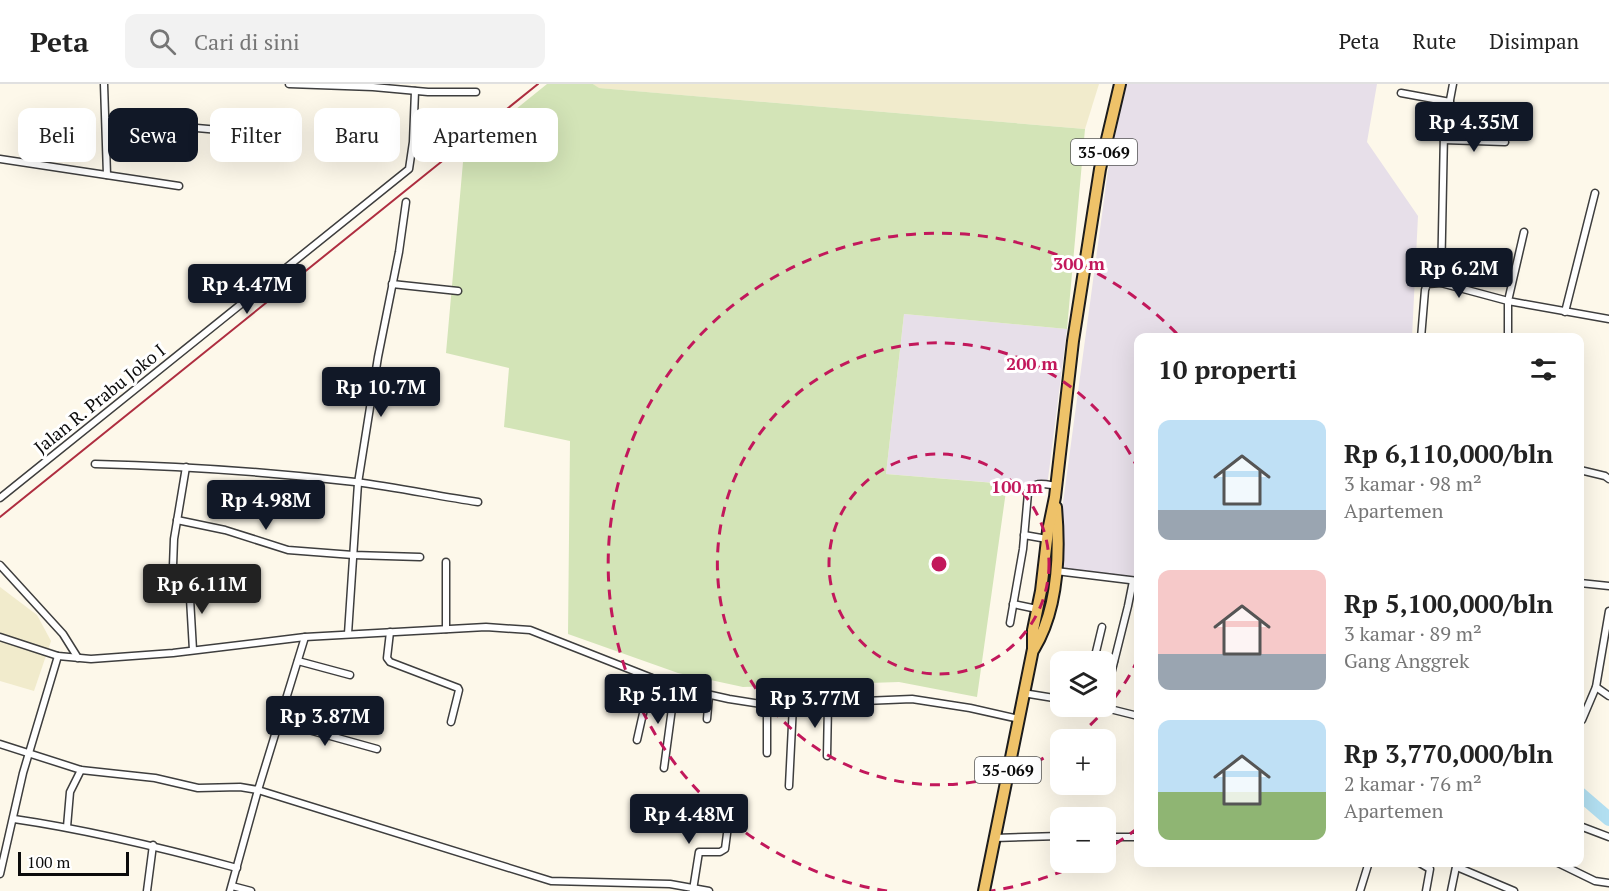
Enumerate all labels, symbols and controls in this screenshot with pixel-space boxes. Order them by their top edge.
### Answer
search box [125,14,545,68]
text: Peta [30,23,89,60]
icon: search [146,25,179,58]
text: Cari di sini [194,27,300,56]
text: Peta [1339,27,1380,55]
text: Rute [1413,27,1456,55]
text: Disimpan [1489,27,1579,55]
pin: Rp 4.35M [1412,102,1536,153]
chip: Beli [18,108,96,162]
chip: Sewa [108,108,198,162]
chip: Filter [210,108,302,162]
chip: Baru [314,108,400,162]
chip: Apartemen [412,108,558,162]
text: Rp 4.35M [1429,108,1519,135]
road number: 35-069 [1071,139,1137,165]
pin: Rp 6.2M [1404,248,1514,299]
text: 300 m [1053,251,1105,275]
text: Rp 6.2M [1420,254,1498,281]
pin: Rp 4.47M [185,264,309,315]
text: Rp 4.47M [202,270,292,297]
street label: Jalan R. Prabu Joko I [29,338,170,459]
text: 200 m [1006,351,1058,375]
text: 10 properti [1158,352,1297,386]
icon: filters [1527,353,1560,386]
pin: Rp 10.7M [319,367,443,418]
text: Rp 10.7M [336,373,426,400]
text: Rp 6,110,000/bln [1344,436,1553,470]
icon: home [1206,444,1278,516]
text: 3 kamar · 98 m² [1344,470,1482,497]
text: 100 m [991,474,1043,498]
pin: Rp 4.98M [204,480,328,531]
text: Rp 4.98M [221,486,311,513]
text: Apartemen [1344,497,1443,524]
centre of rings [929,554,949,574]
pin: Rp 6.11M [140,564,264,615]
text: Rp 6.11M [157,570,247,597]
text: Rp 5,100,000/bln [1344,586,1553,620]
icon: home [1206,594,1278,666]
text: 3 kamar · 89 m² [1344,620,1482,647]
text: Gang Anggrek [1344,647,1469,674]
map controls [1050,651,1116,873]
button: layers [1050,651,1116,717]
pin: Rp 5.1M [603,674,713,725]
pin: Rp 3.77M [753,678,877,729]
text: Rp 5.1M [619,680,697,707]
text: Rp 3.77M [770,684,860,711]
pin: Rp 3.87M [263,696,387,747]
text: Rp 3.87M [280,702,370,729]
button: + [1050,729,1116,795]
text: Rp 3,770,000/bln [1344,736,1553,770]
icon: home [1206,744,1278,816]
road number: 35-069 [975,757,1041,783]
text: 2 kamar · 76 m² [1344,770,1482,797]
pin: Rp 4.48M [627,794,751,845]
text: Apartemen [1344,797,1443,824]
text: Rp 4.48M [644,800,734,827]
button: − [1050,807,1116,873]
scale bar [18,849,129,876]
text: 100 m [27,851,70,873]

